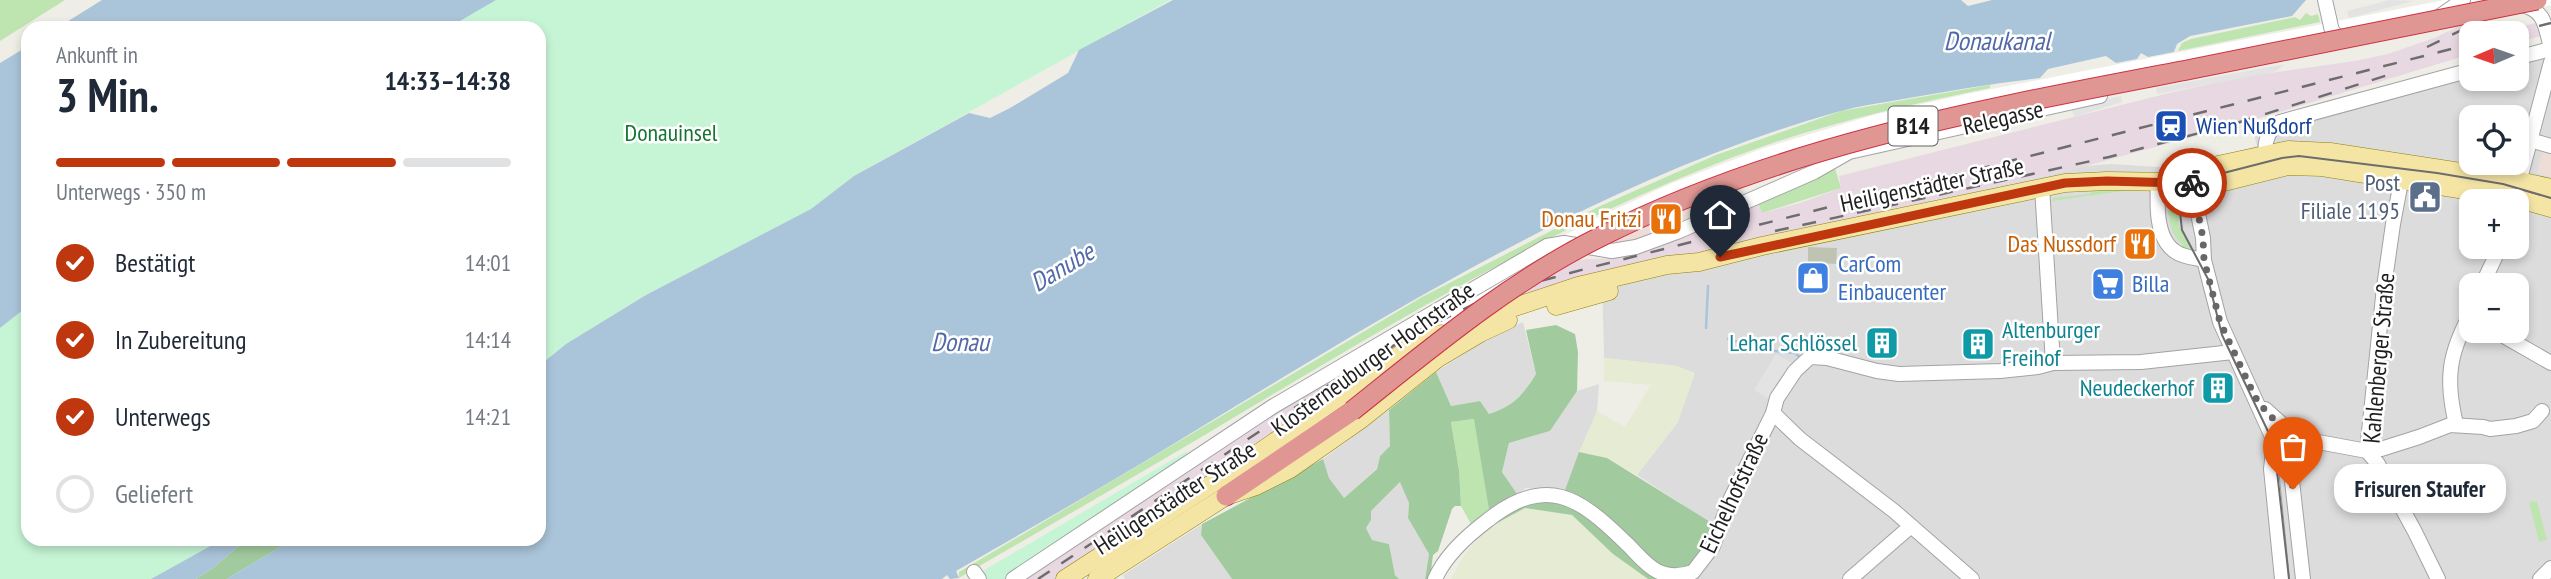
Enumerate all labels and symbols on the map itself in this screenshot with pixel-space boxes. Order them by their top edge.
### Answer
north arrow [2459,21,2529,91]
water label: Donaukanal [1944,24,2053,57]
street label: Relegasse [1959,93,2046,142]
road number: B14 [1888,106,1938,146]
station icon: Wien Nußdorf [2152,107,2190,145]
place label: Wien Nußdorf [2196,110,2312,141]
park label: Donauinsel [625,117,718,148]
courier [2157,148,2227,218]
street label: Heiligenstädter Straße [1837,150,2027,219]
place label: Post Filiale 1195 [2301,167,2400,226]
public building icon: Post Filiale 1195 [2406,178,2444,216]
pin [1690,185,1750,257]
restaurant icon: Donau Fritzi [1647,200,1685,238]
place label: Donau Fritzi [1541,203,1642,234]
restaurant icon: Das Nussdorf [2121,225,2159,263]
place label: Das Nussdorf [2008,228,2117,259]
water label: Danube [1024,234,1102,298]
place label: CarCom Einbaucenter [1838,248,1946,307]
shop icon: CarCom Einbaucenter [1794,259,1832,297]
supermarket icon: Billa [2089,265,2127,303]
place label: Billa [2132,268,2169,299]
street label: Kahlenberger Straße [2356,271,2401,445]
street label: Klosterneuburger Hochstraße [1265,274,1480,443]
place label: Altenburger Freihof [2002,314,2100,373]
building icon: Lehar Schlössel [1863,324,1901,362]
water label: Donau [931,325,991,358]
building icon: Altenburger Freihof [1959,325,1997,363]
place label: Lehar Schlössel [1729,327,1857,358]
building icon: Neudeckerhof [2199,369,2237,407]
place label: Neudeckerhof [2080,372,2195,403]
pin [2263,417,2323,489]
street label: Eichelhofstraße [1692,428,1775,558]
street label: Heiligenstädter Straße [1088,434,1262,561]
callout: Frisuren Staufer [2335,464,2506,514]

